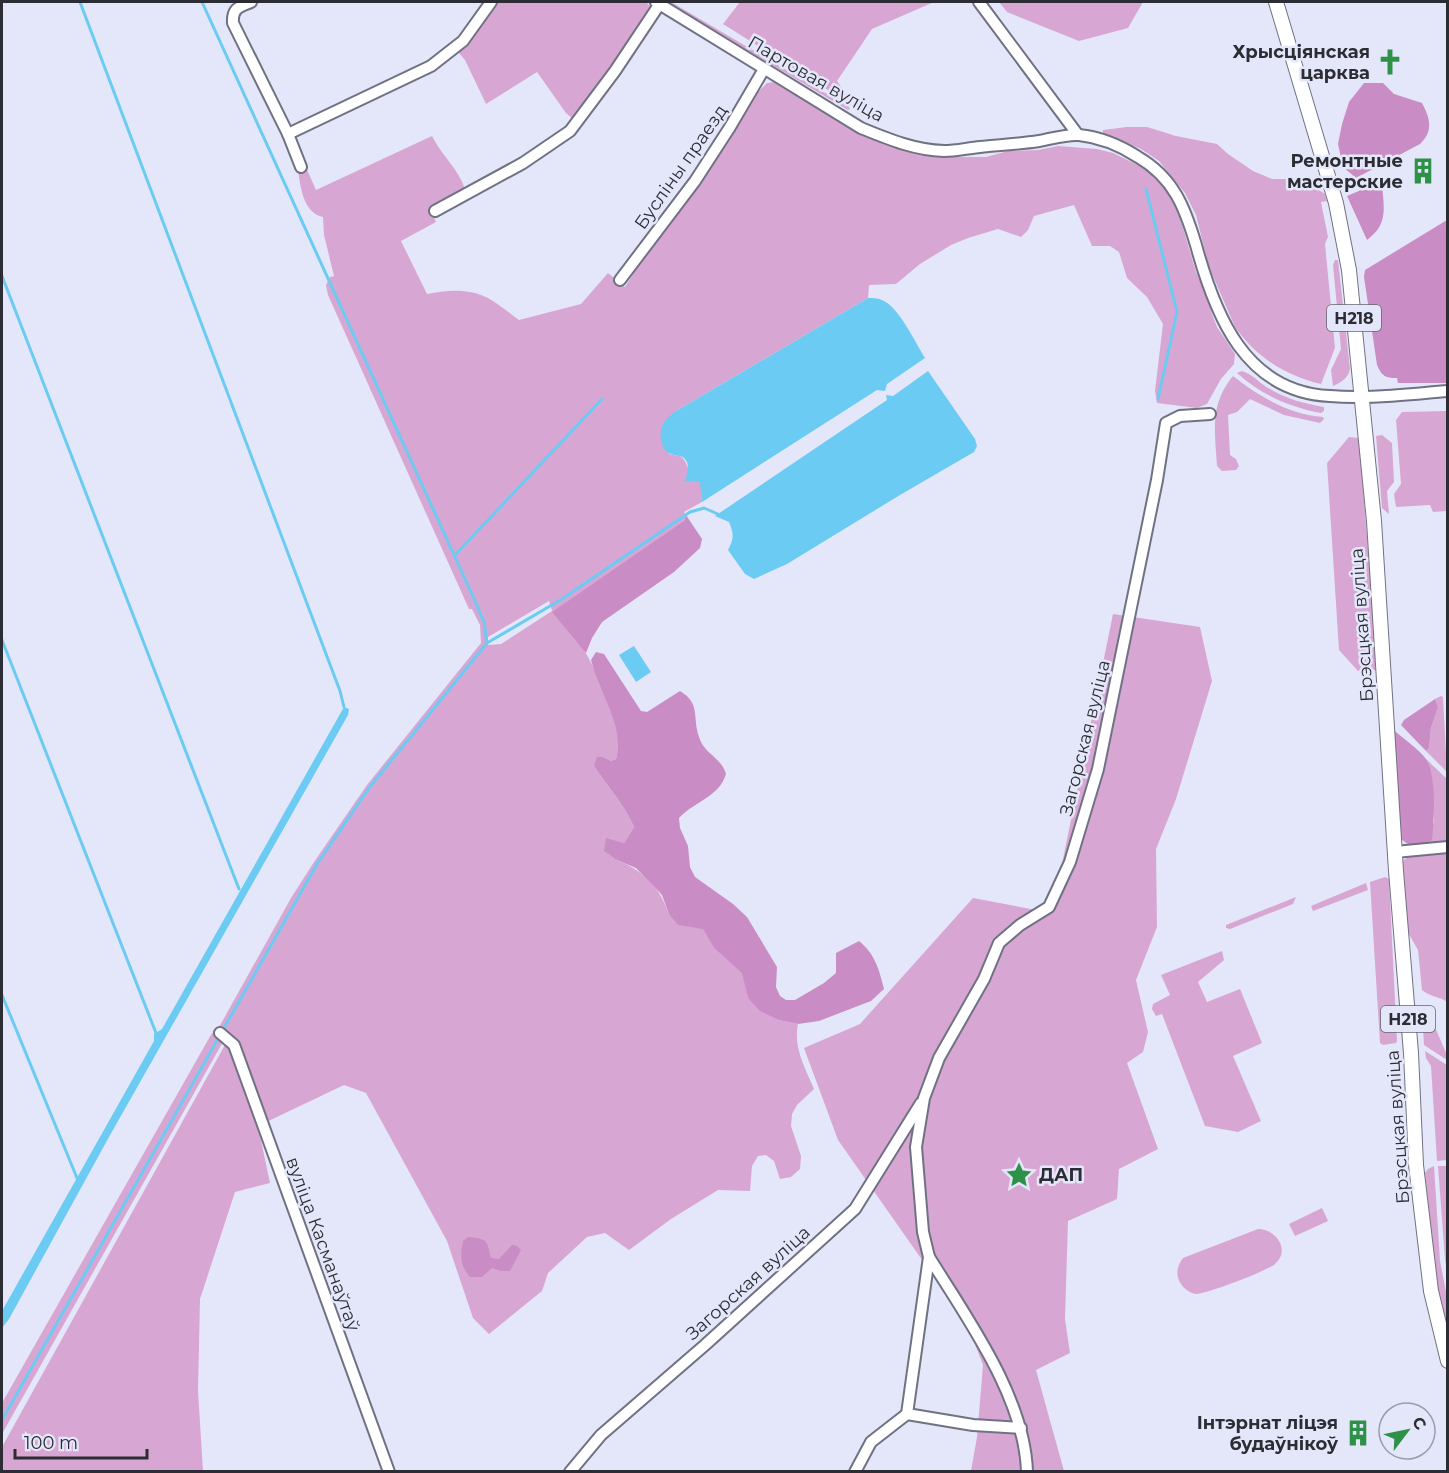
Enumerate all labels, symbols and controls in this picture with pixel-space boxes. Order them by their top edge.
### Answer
street label: Партовая вуліца [744,31,888,127]
place label: Хрысціянская царква [1232,41,1370,84]
church icon: Хрысціянская царква [1375,47,1405,77]
street label: Бусліны праезд [630,100,732,234]
place label: Ремонтные мастерские [1287,150,1403,193]
building icon: Ремонтные мастерские [1408,156,1438,186]
road number: Н218 [1327,305,1381,331]
street label: Брэсцкая вуліца [1346,547,1378,703]
street label: Загорская вуліца [1055,658,1115,818]
road number: Н218 [1381,1006,1435,1032]
street label: Брэсцкая вуліца [1382,1049,1414,1205]
street label: вуліца Касманаўтаў [281,1154,365,1334]
place icon: ДАП [1004,1160,1034,1190]
place label: ДАП [1039,1164,1083,1186]
street label: Загорская вуліца [681,1221,815,1345]
north arrow [1377,1401,1437,1461]
place label: Інтэрнат ліцэя будаўнікоў [1197,1412,1339,1455]
text: С [1408,1413,1431,1434]
building icon: Інтэрнат ліцэя будаўнікоў [1343,1418,1373,1448]
scale bar [15,1422,147,1460]
text: 100 m [24,1432,78,1454]

